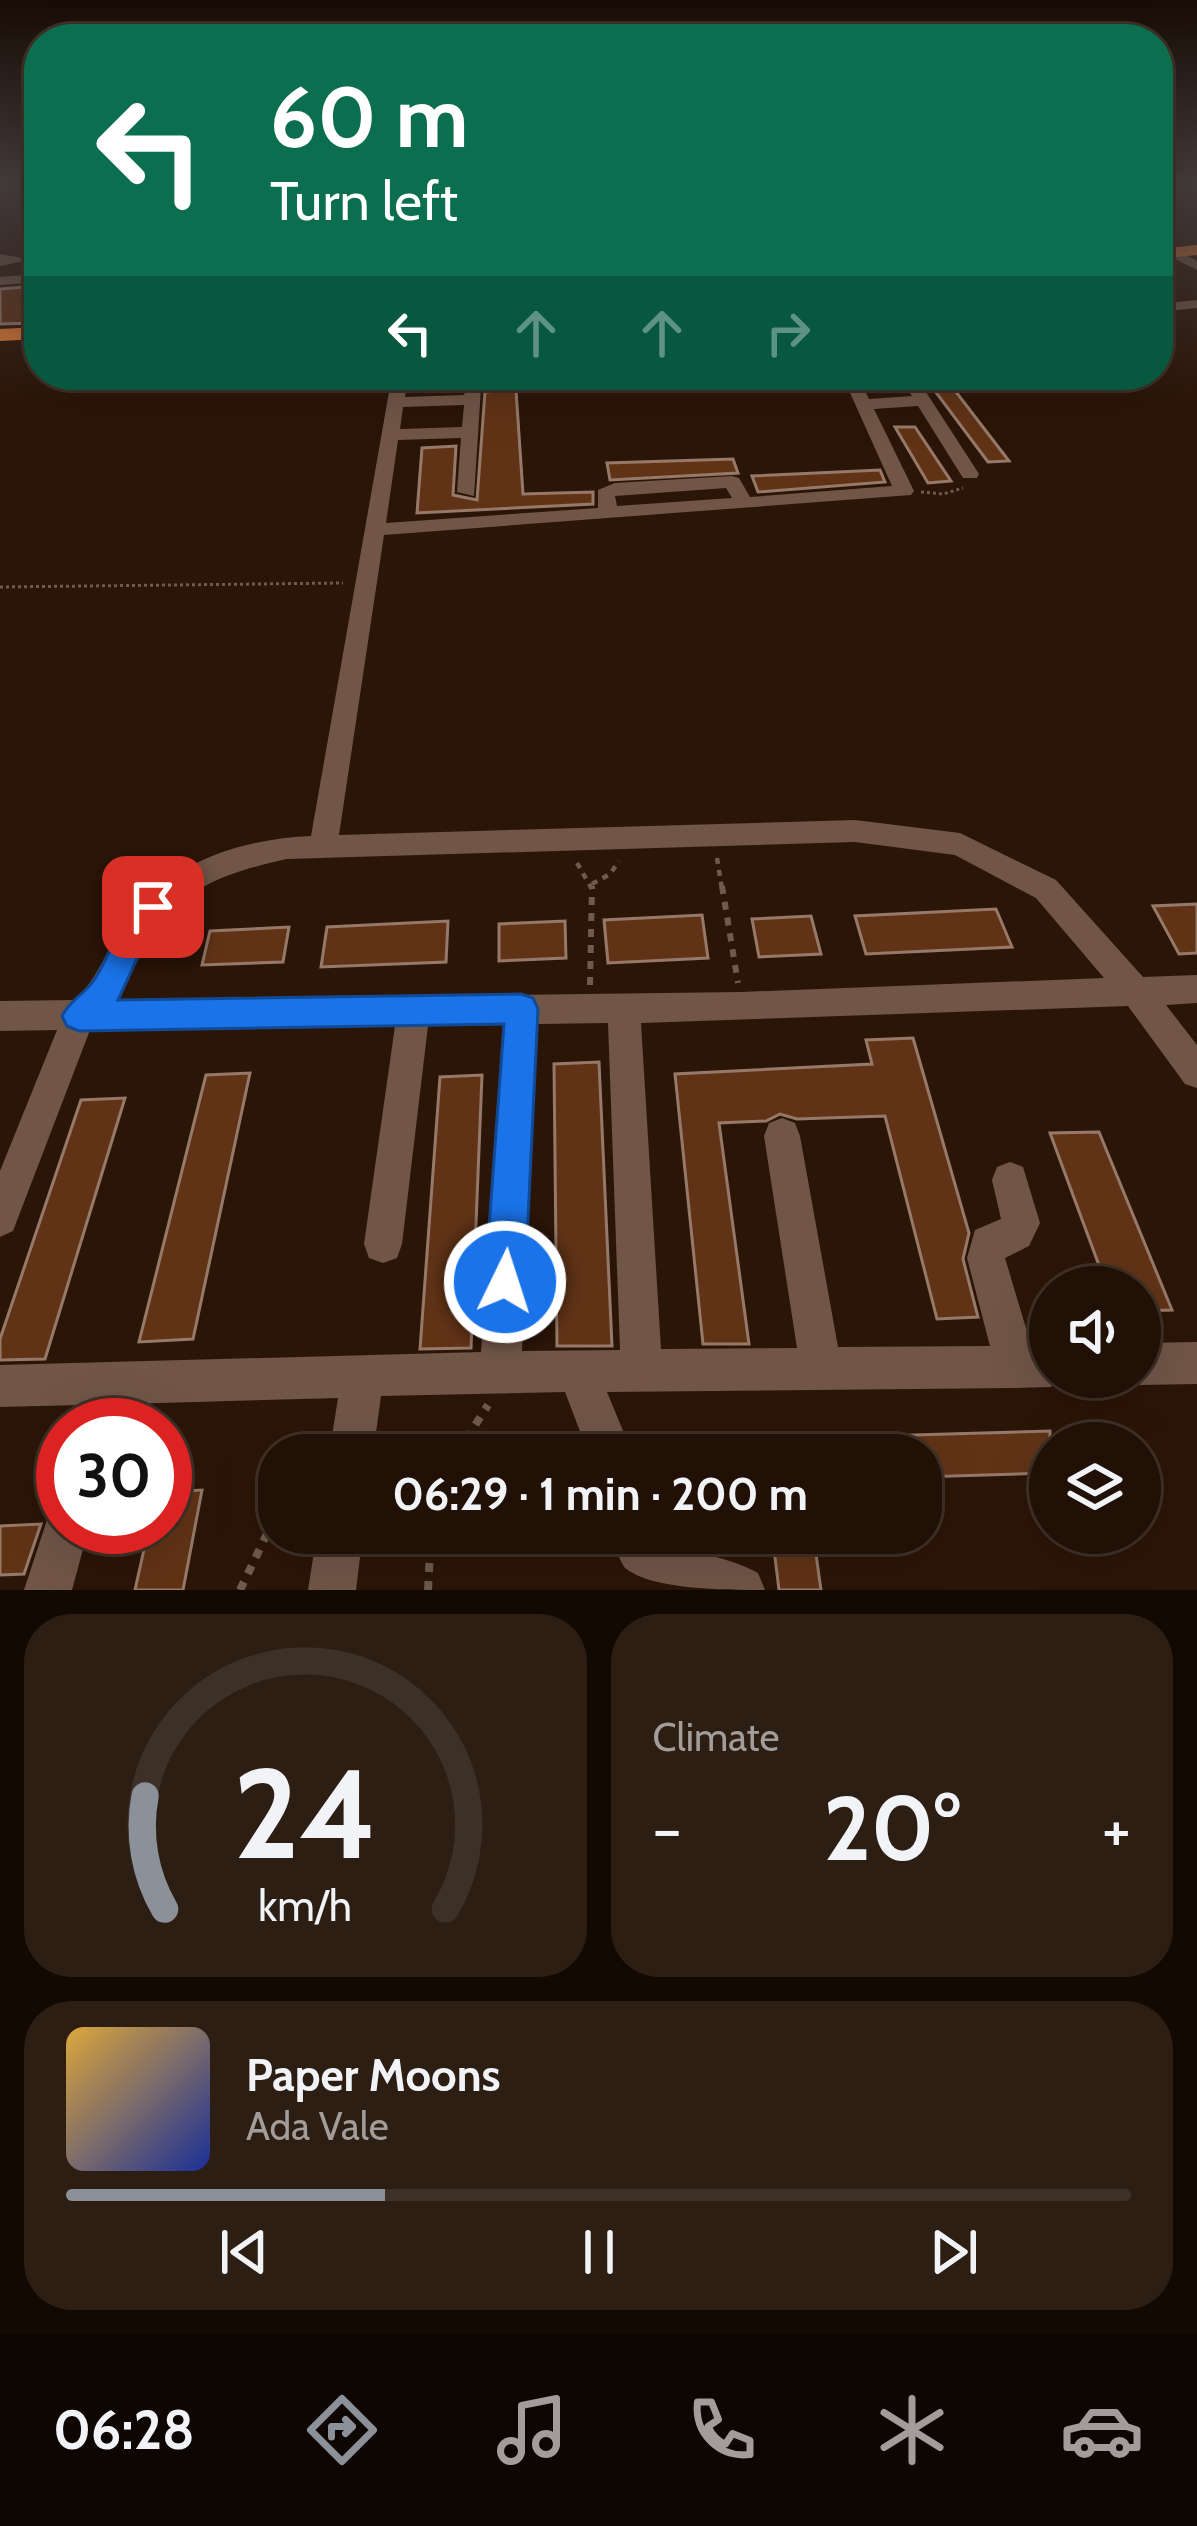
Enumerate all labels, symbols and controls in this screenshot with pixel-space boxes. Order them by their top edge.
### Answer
text: 60 m [270,66,468,168]
icon: left [72,72,228,228]
text: Turn left [270,168,458,234]
icon: left [377,300,443,366]
icon: ahead [503,300,569,366]
icon: ahead [629,300,695,366]
icon: right [755,300,821,366]
pin [102,856,204,958]
icon: arrive [120,874,186,940]
position arrow [442,1219,568,1345]
map controls [1029,1266,1161,1554]
button: sound [1029,1266,1161,1398]
speed limit sign: 30 [36,1398,192,1554]
button: layers [1029,1422,1161,1554]
text: 06:29 · 1 min · 200 m [392,1467,808,1521]
text: Climate [653,1713,779,1761]
text: 24 [233,1738,377,1889]
text: 20° [823,1773,960,1883]
text: − [653,1788,682,1869]
text: + [1102,1788,1131,1869]
text: km/h [258,1879,352,1931]
text: Paper Moons [246,2048,501,2102]
text: Ada Vale [246,2102,389,2150]
icon: previous [211,2219,277,2285]
icon: pause [566,2219,632,2285]
icon: next [921,2219,987,2285]
icon: directions [300,2388,384,2472]
icon: music [490,2388,574,2472]
icon: phone [680,2388,764,2472]
icon: climate [870,2388,954,2472]
icon: car [1060,2388,1144,2472]
text: 06:28 [53,2397,195,2463]

